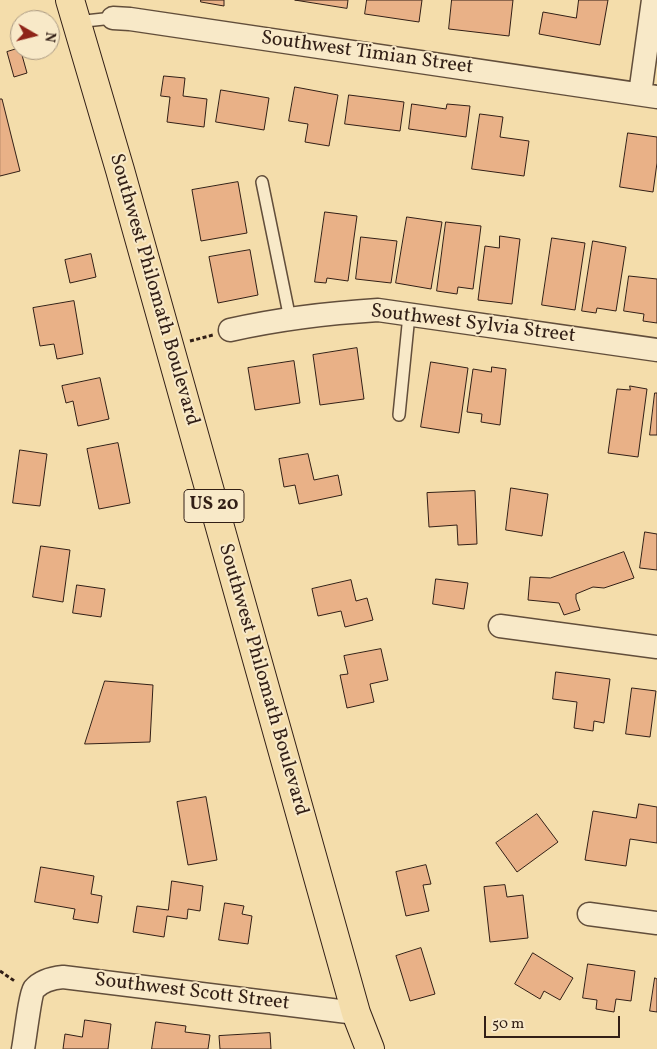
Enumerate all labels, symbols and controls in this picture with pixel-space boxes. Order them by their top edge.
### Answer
north arrow [10,10,60,60]
street label: Southwest Timian Street [259,27,475,81]
text: N [39,31,59,43]
street label: Southwest Philomath Boulevard [103,151,203,429]
street label: Southwest Sylvia Street [369,301,577,349]
road number: US 20 [184,490,244,522]
street label: Southwest Philomath Boulevard [212,541,312,819]
street label: Southwest Scott Street [93,969,291,1017]
scale bar [487,1006,623,1038]
text: 50 m [492,1014,524,1035]

